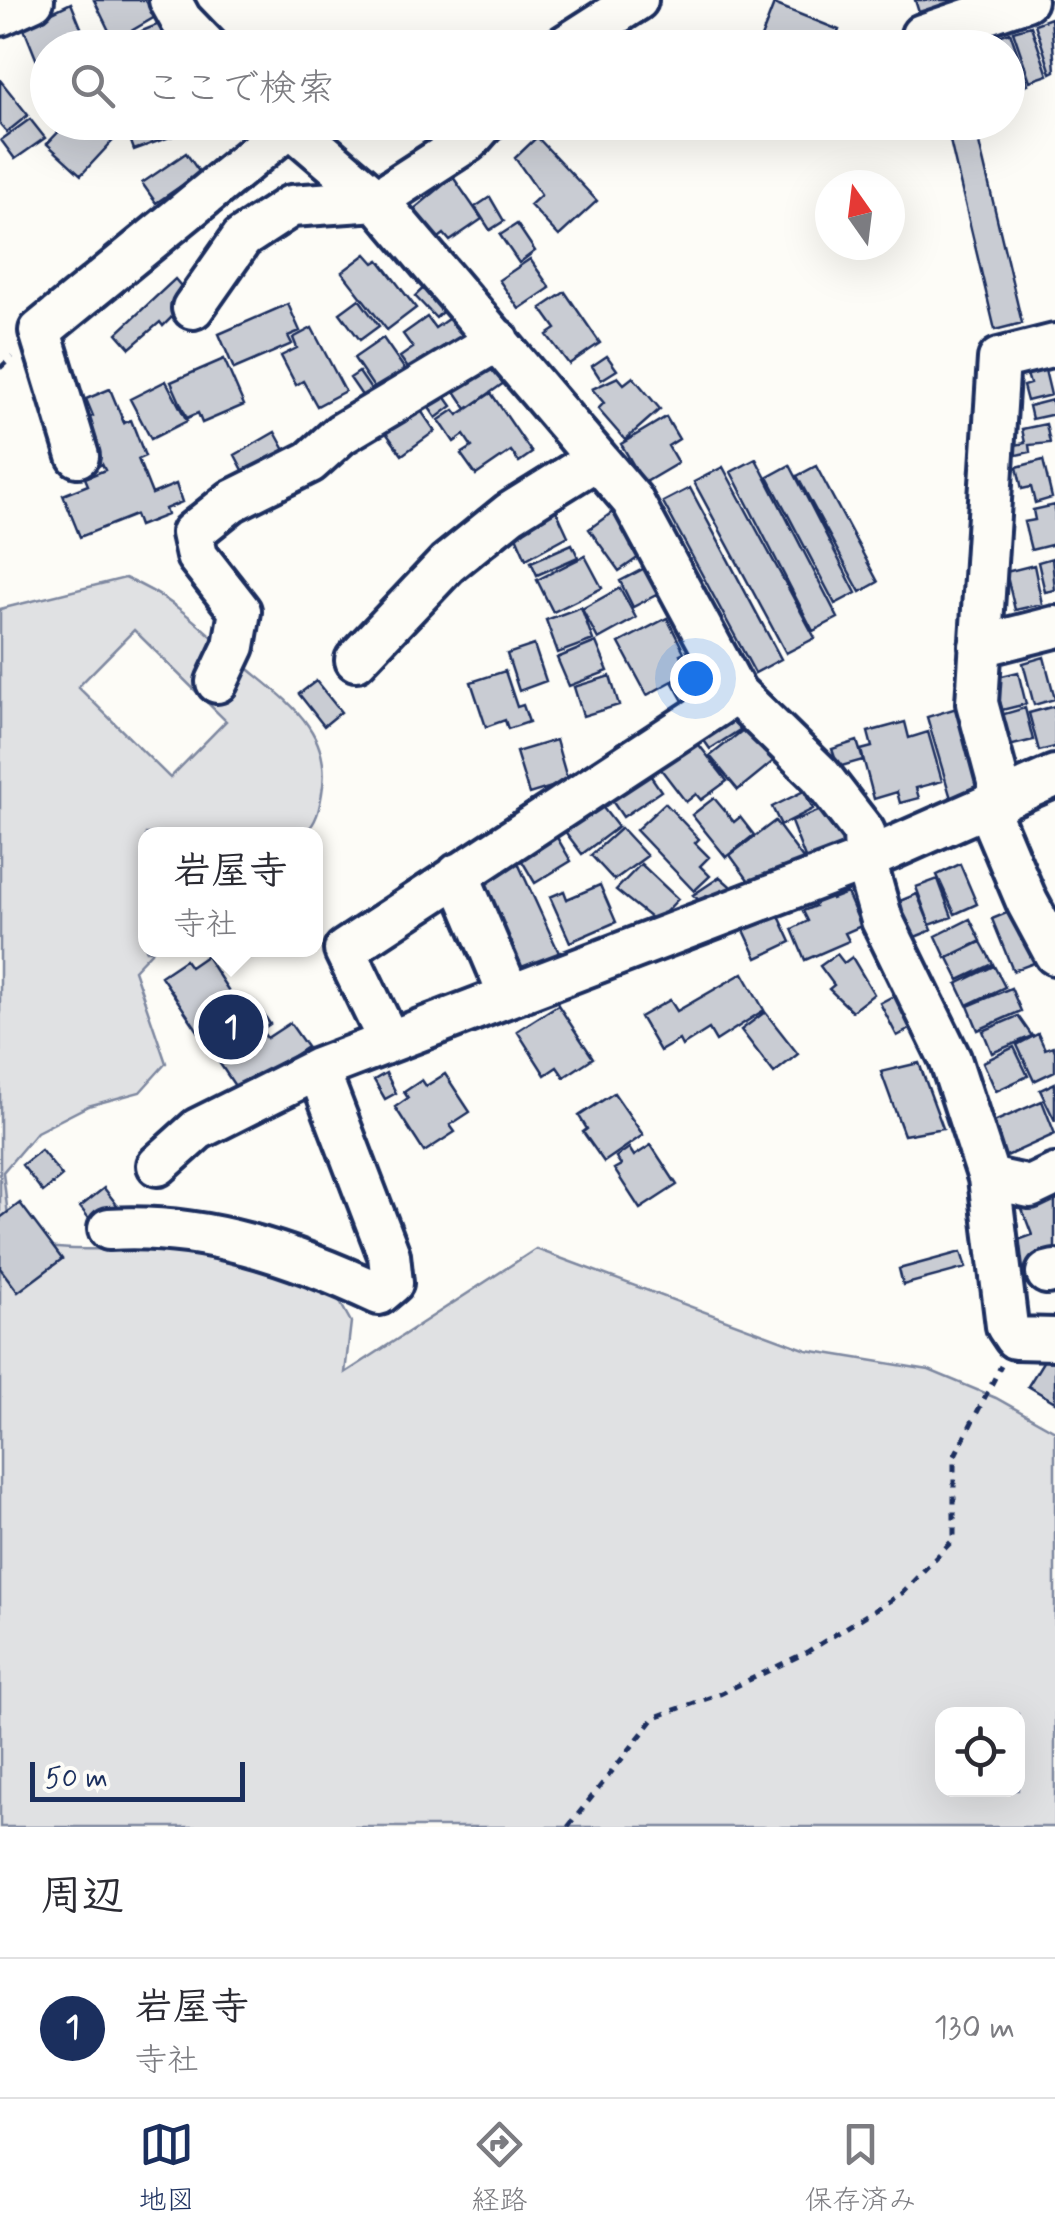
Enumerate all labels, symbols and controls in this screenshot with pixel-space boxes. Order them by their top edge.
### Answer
search box [30,30,1025,140]
icon: search [65,58,120,113]
text: ここで検索 [145,65,335,114]
north arrow [815,170,905,260]
your location [670,653,721,704]
popup [138,827,323,957]
text: 岩屋寺 [173,848,288,897]
text: 寺社 [173,904,238,946]
pin: 1 [198,990,264,1064]
map controls [935,1707,1025,1797]
button: locate [935,1707,1025,1797]
scale bar [30,1757,245,1802]
text: 50 m [45,1761,108,1798]
text: 周辺 [40,1870,124,1925]
text: 岩屋寺 [135,1984,249,2033]
text: 1 [65,2007,80,2049]
text: 130 m [934,2007,1015,2049]
text: 寺社 [135,2040,199,2082]
tab: 地図 [138,2117,195,2220]
tab: 経路 [471,2117,528,2220]
tab: 保存済み [804,2117,917,2220]

